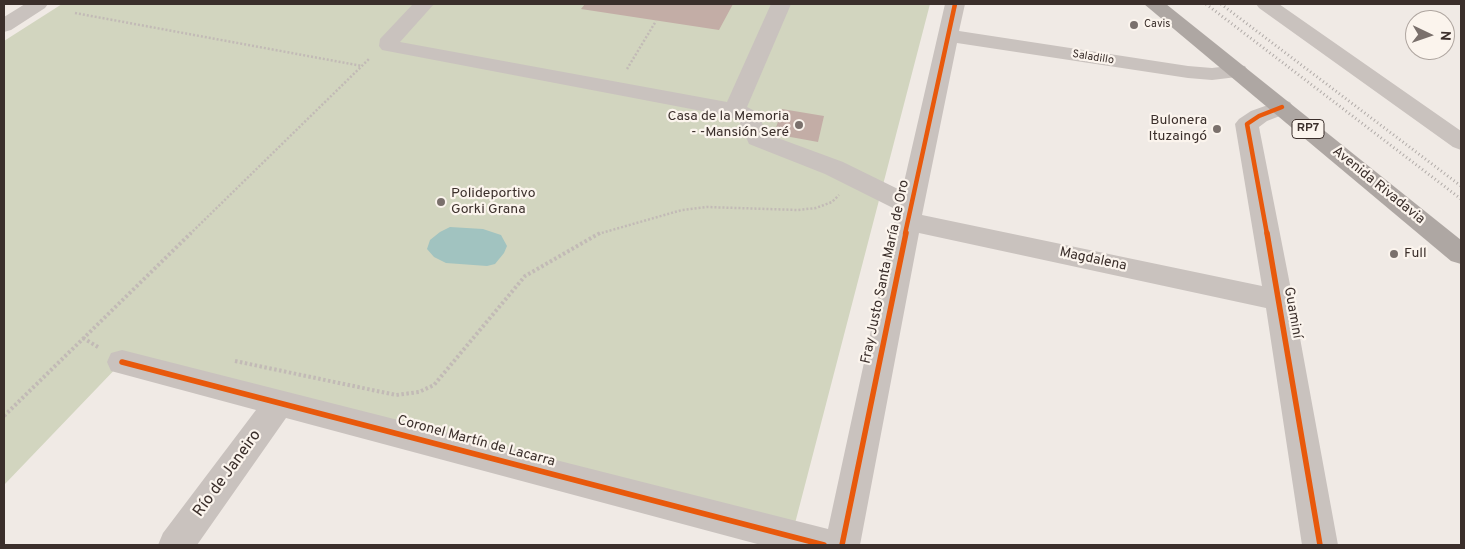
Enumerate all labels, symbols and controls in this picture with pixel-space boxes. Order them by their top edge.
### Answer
north arrow [1405,10,1455,60]
place label: Cavis [1144,18,1170,32]
marker: Cavis [1128,19,1140,31]
text: N [1436,30,1453,41]
street label: Saladillo [1071,48,1115,68]
place label: Casa de la Memoria - -Mansión Seré [667,109,789,142]
place label: Bulonera Ituzaingó [1149,113,1207,146]
marker: Casa de la Memoria - -Mansión Seré [793,119,805,131]
road number: RP7 [1292,120,1324,138]
marker: Bulonera Ituzaingó [1211,123,1223,135]
street label: Avenida Rivadavia [1328,144,1428,228]
street label: Fray Justo Santa María de Oro [858,179,914,365]
place label: Polideportivo Gorki Grana [451,186,535,218]
marker: Polideportivo Gorki Grana [435,196,447,208]
street label: Magdalena [1058,245,1128,275]
place label: Full [1404,246,1427,262]
marker: Full [1388,248,1400,260]
street label: Guaminí [1279,286,1305,340]
street label: Coronel Martín de Lacarra [395,413,557,471]
street label: Río de Janeiro [190,427,266,521]

